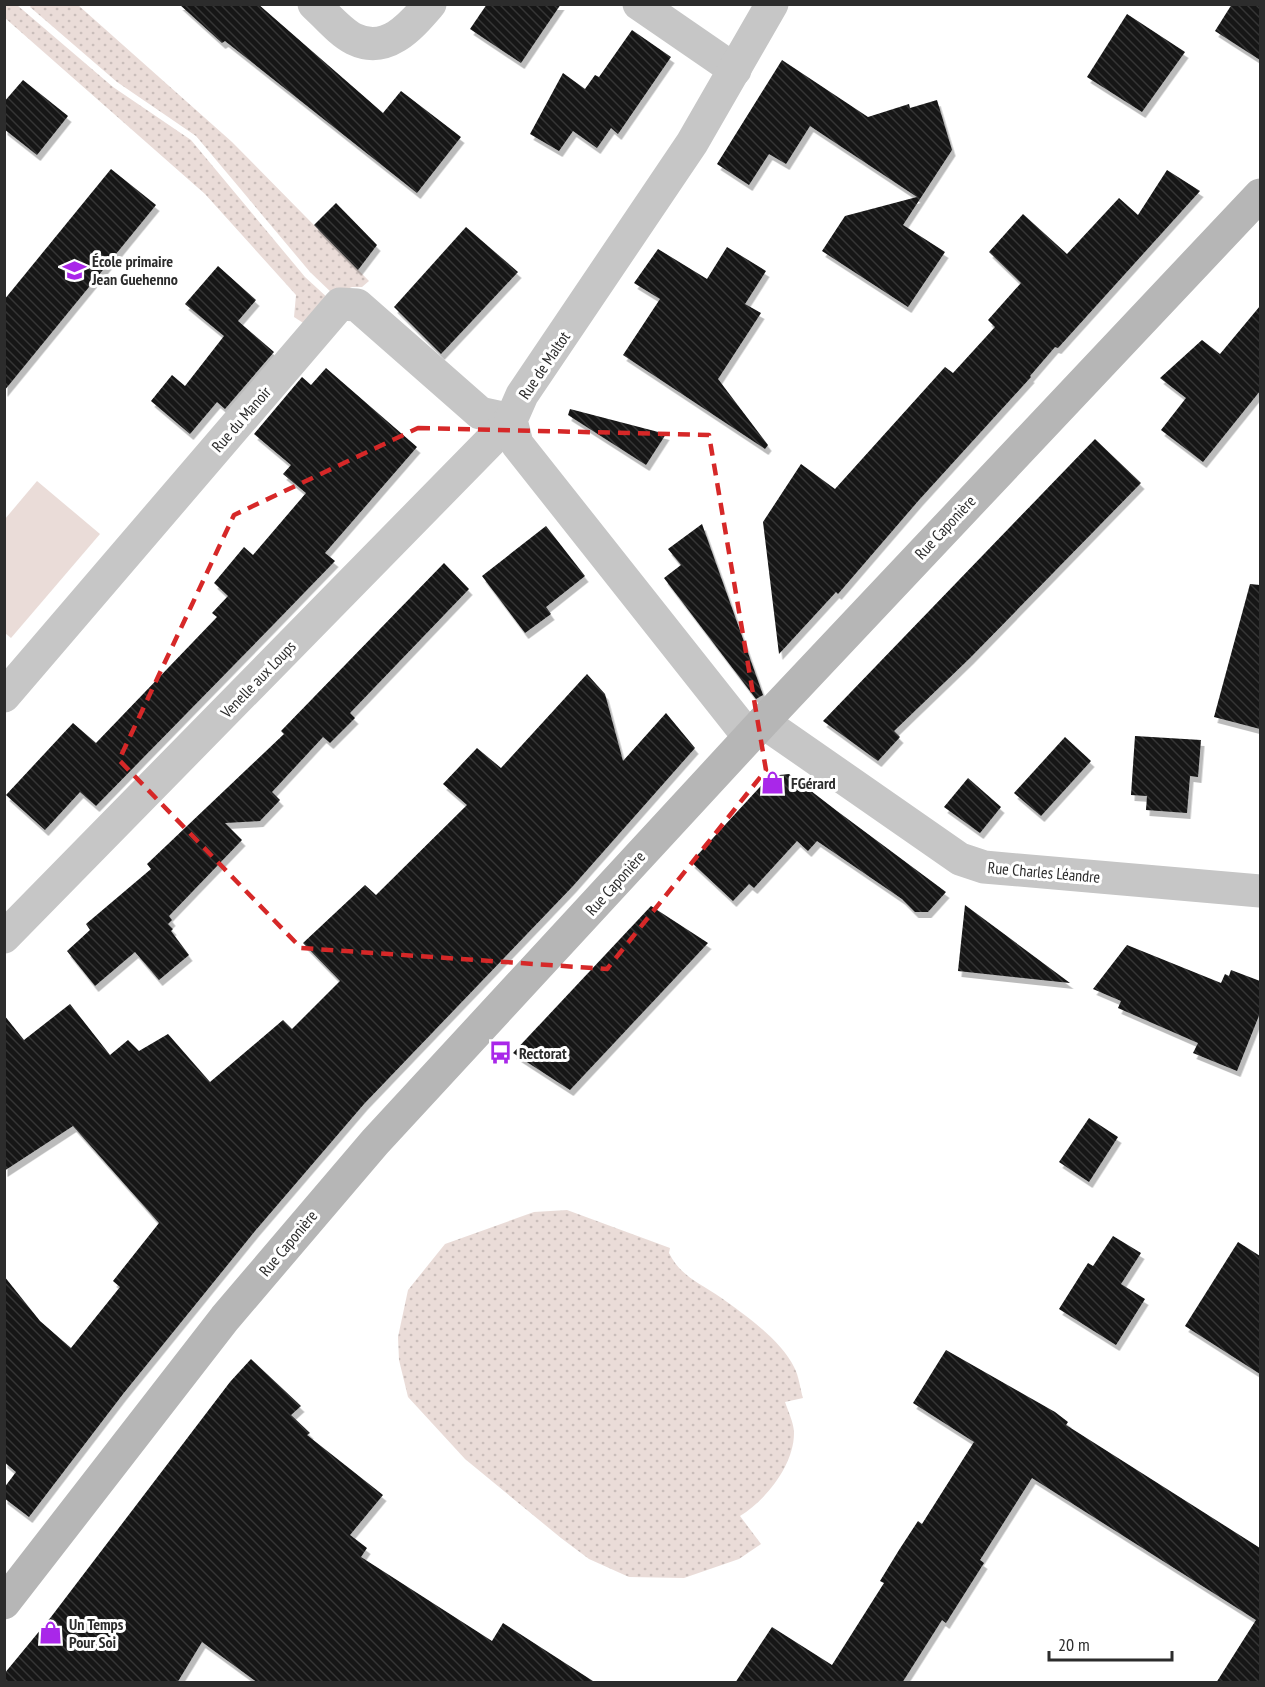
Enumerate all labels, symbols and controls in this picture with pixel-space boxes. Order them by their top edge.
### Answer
place label: École primaire Jean Guehenno [91,251,178,289]
school or university icon: École primaire Jean Guehenno [61,257,87,283]
street label: Rue de Maltot [514,327,574,403]
street label: Rue du Manoir [207,382,275,456]
street label: Rue Caponière [910,491,980,563]
street label: Venelle aux Loups [216,636,300,722]
shop icon: FGérard [760,770,786,796]
place label: FGérard [791,773,836,793]
street label: Rue Caponière [581,847,649,919]
street label: Rue Charles Léandre [987,857,1101,887]
bus stop icon: Rectorat [488,1040,514,1066]
place label: Rectorat [519,1043,567,1063]
street label: Rue Caponière [255,1206,321,1280]
place label: Un Temps Pour Soi [69,1614,124,1652]
shop icon: Un Temps Pour Soi [38,1620,64,1646]
scale bar [1049,1624,1172,1662]
text: 20 m [1058,1633,1090,1656]

